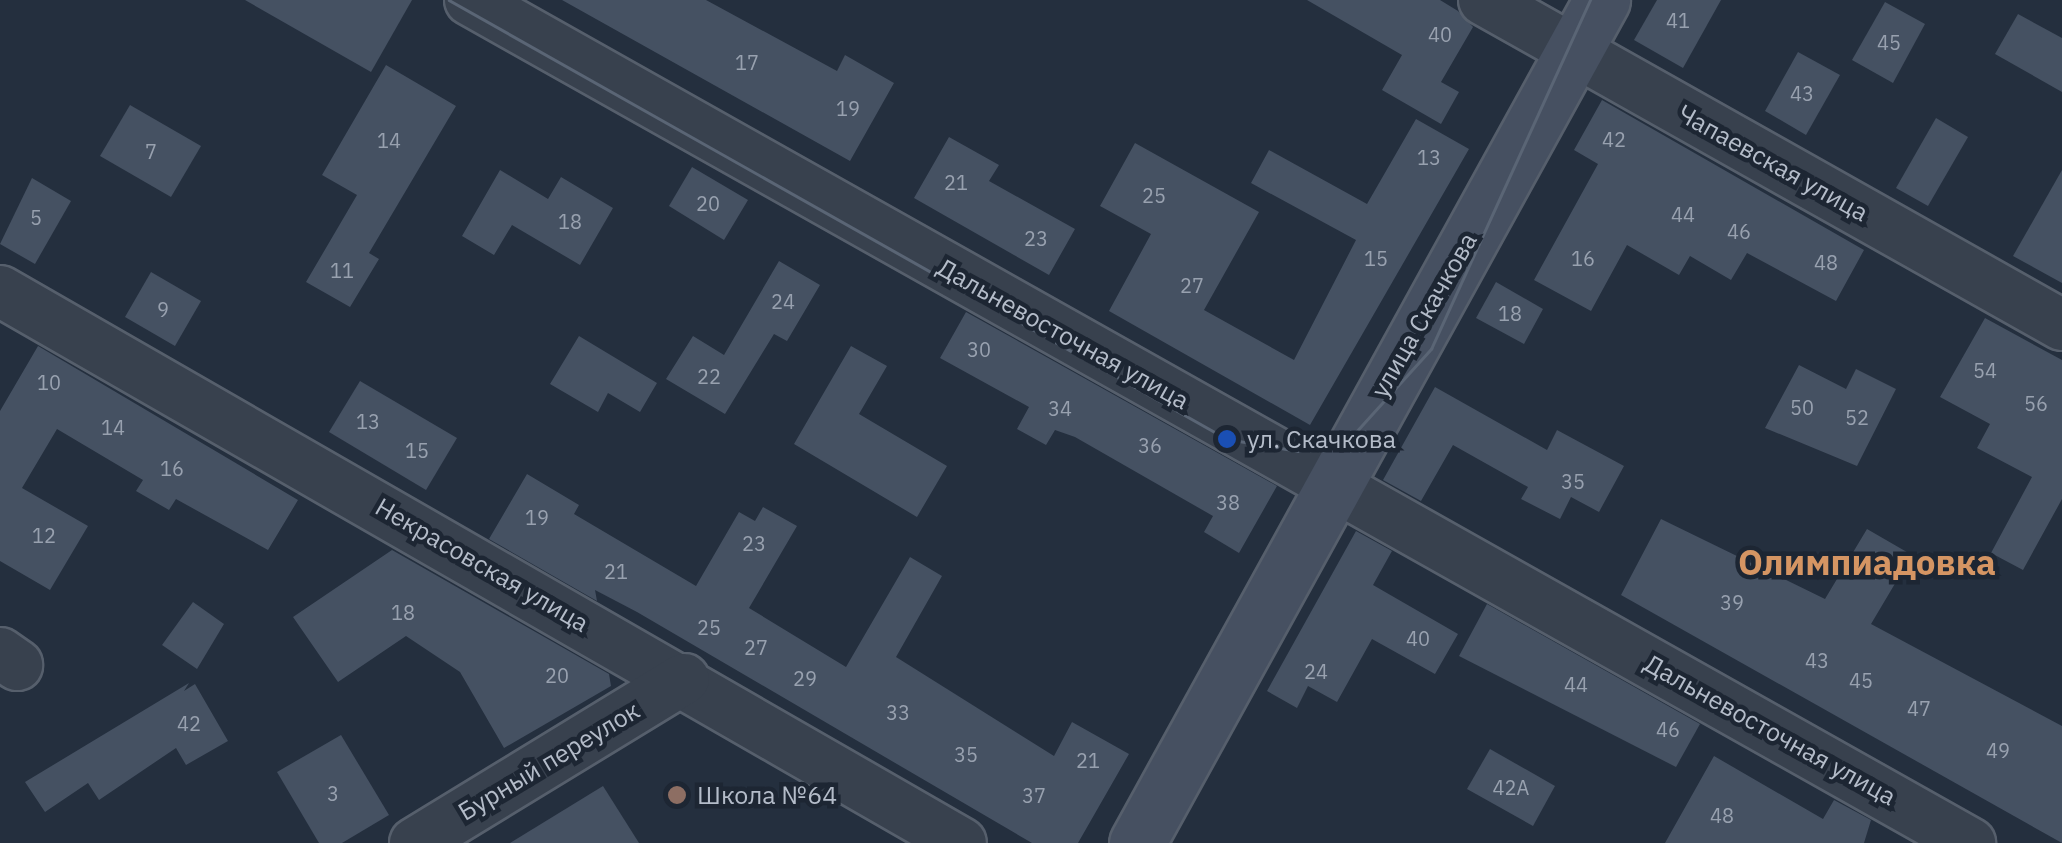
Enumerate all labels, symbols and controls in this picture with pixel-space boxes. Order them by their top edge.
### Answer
house number: 41 [1666,8,1690,32]
house number: 40 [1428,22,1452,46]
house number: 45 [1877,30,1901,54]
house number: 17 [735,50,759,74]
house number: 43 [1790,81,1814,105]
house number: 19 [836,96,860,120]
street label: Чапаевская улица [1673,98,1873,228]
house number: 42 [1602,127,1626,151]
house number: 14 [377,128,401,152]
house number: 7 [145,139,157,163]
house number: 13 [1417,145,1441,169]
house number: 21 [944,170,968,194]
house number: 25 [1142,183,1166,207]
house number: 20 [696,191,720,215]
house number: 44 [1671,202,1695,226]
house number: 5 [30,205,42,229]
house number: 18 [558,209,582,233]
house number: 46 [1727,219,1751,243]
house number: 23 [1024,226,1048,250]
street label: улица Скачкова [1365,227,1483,403]
house number: 15 [1364,246,1388,270]
house number: 16 [1571,246,1595,270]
house number: 48 [1814,250,1838,274]
street label: Дальневосточная улица [932,252,1194,416]
house number: 11 [330,258,354,282]
house number: 27 [1180,273,1204,297]
house number: 24 [771,289,795,313]
house number: 9 [157,297,169,321]
house number: 18 [1498,301,1522,325]
house number: 30 [967,337,991,361]
house number: 54 [1973,358,1997,382]
house number: 22 [697,364,721,388]
house number: 10 [37,370,61,394]
house number: 56 [2024,391,2048,415]
house number: 50 [1790,395,1814,419]
house number: 34 [1048,396,1072,420]
house number: 52 [1845,405,1869,429]
house number: 13 [356,409,380,433]
house number: 14 [101,415,125,439]
place label: ул. Скачкова [1247,424,1396,454]
marker: ул. Скачкова [1216,428,1238,450]
house number: 36 [1138,433,1162,457]
house number: 15 [405,438,429,462]
house number: 16 [160,456,184,480]
house number: 35 [1561,469,1585,493]
house number: 38 [1216,490,1240,514]
street label: Некрасовская улица [370,492,594,638]
house number: 19 [525,505,549,529]
house number: 12 [32,523,56,547]
house number: 23 [742,531,766,555]
district label: Олимпиадовка [1738,541,1996,583]
house number: 21 [604,559,628,583]
house number: 39 [1720,590,1744,614]
house number: 18 [391,600,415,624]
house number: 25 [697,615,721,639]
house number: 40 [1406,626,1430,650]
house number: 27 [744,635,768,659]
street label: Дальневосточная улица [1639,648,1901,812]
house number: 43 [1805,648,1829,672]
house number: 24 [1304,659,1328,683]
house number: 20 [545,663,569,687]
house number: 29 [793,666,817,690]
house number: 45 [1849,668,1873,692]
house number: 44 [1564,672,1588,696]
street label: Бурный переулок [453,695,645,827]
house number: 47 [1907,696,1931,720]
house number: 33 [886,700,910,724]
house number: 42 [177,711,201,735]
house number: 46 [1656,717,1680,741]
house number: 49 [1986,738,2010,762]
house number: 35 [954,742,978,766]
house number: 21 [1076,748,1100,772]
house number: 42А [1493,775,1529,799]
place label: Школа №64 [697,780,837,810]
house number: 3 [327,781,339,805]
house number: 37 [1022,783,1046,807]
marker: Школа №64 [666,784,688,806]
house number: 48 [1710,803,1734,827]

